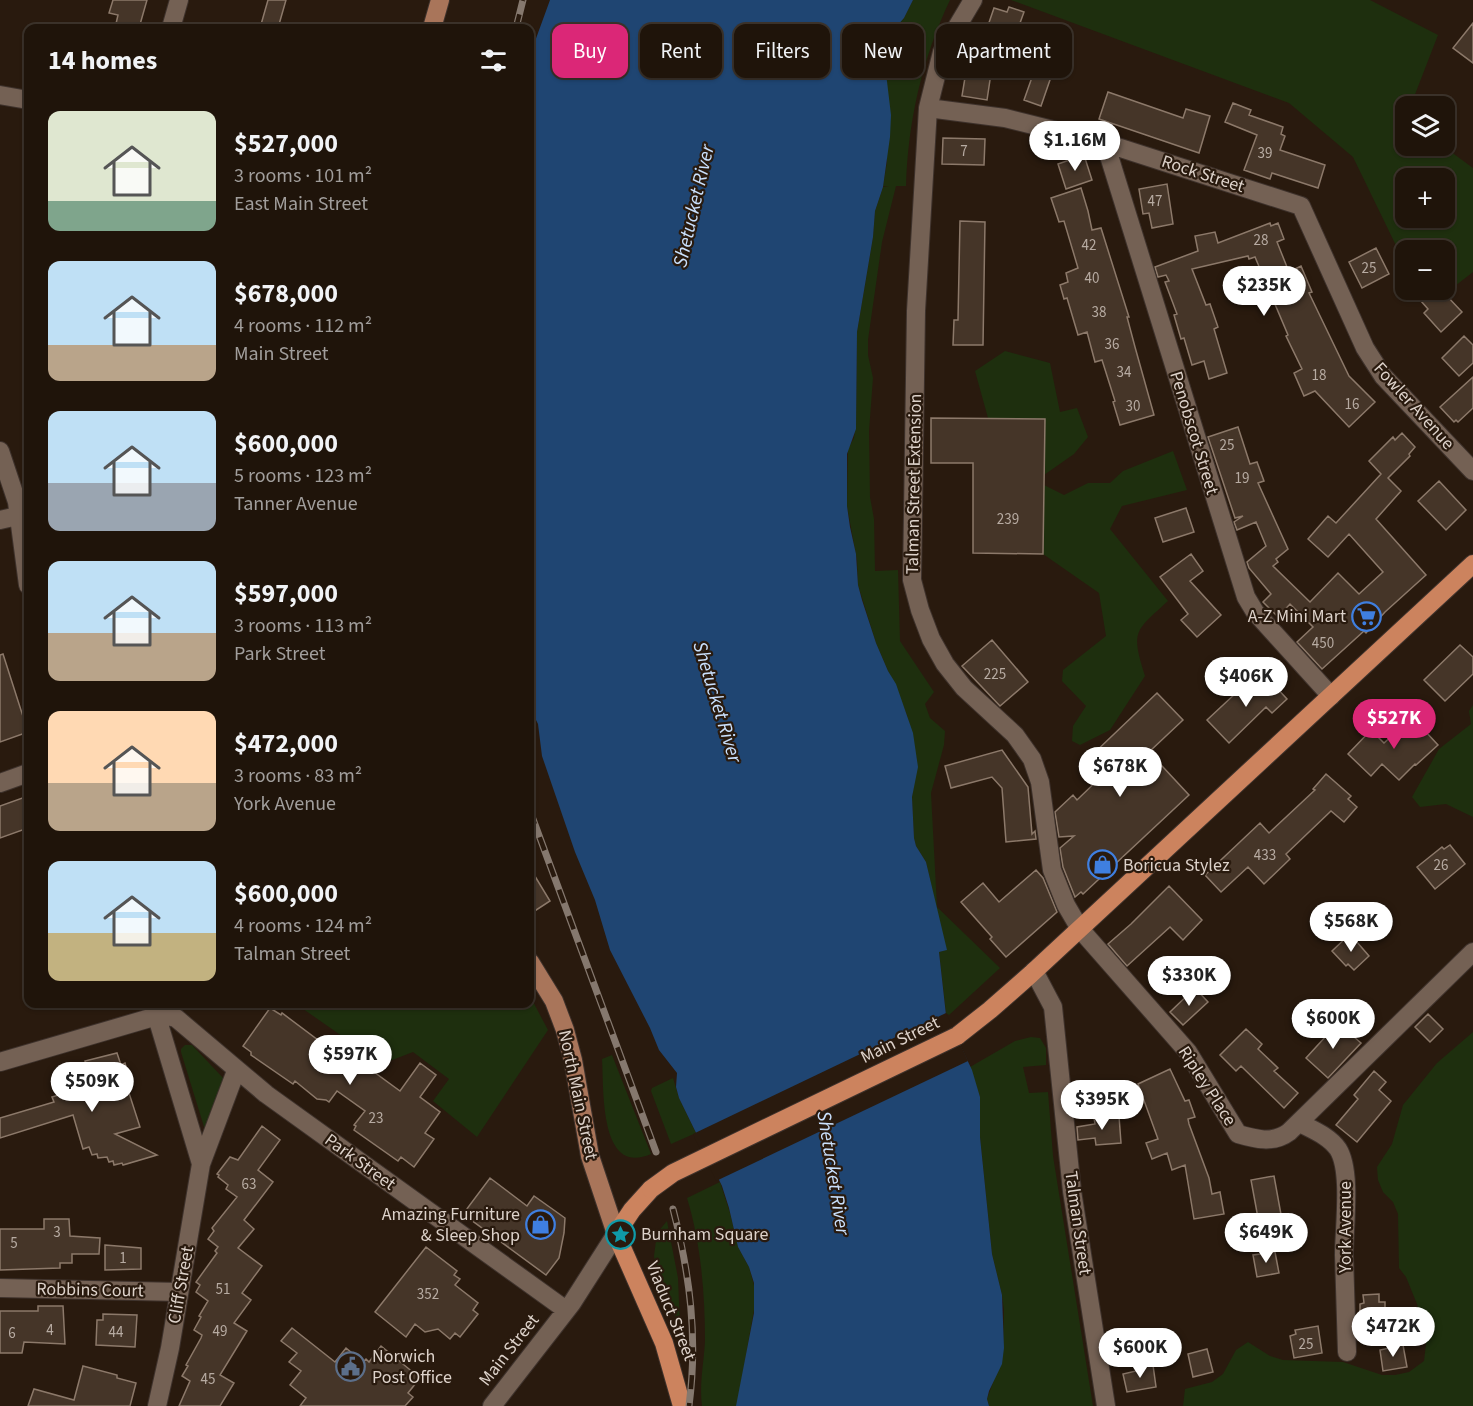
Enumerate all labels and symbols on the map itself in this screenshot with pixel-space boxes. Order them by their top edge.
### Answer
pin: $1.16M [1026,121,1124,172]
water label: Shetucket River [666,141,722,270]
house number: 7 [960,141,968,162]
house number: 39 [1258,143,1272,164]
street label: Rock Street [1158,149,1248,199]
house number: 47 [1148,191,1162,212]
house number: 28 [1254,230,1268,251]
house number: 42 [1082,235,1096,256]
house number: 25 [1362,258,1376,279]
pin: $235K [1222,266,1306,317]
house number: 40 [1085,268,1099,289]
house number: 38 [1092,302,1106,323]
house number: 36 [1105,334,1119,355]
street label: Fowler Avenue [1368,357,1460,455]
house number: 34 [1117,362,1132,383]
house number: 18 [1312,365,1326,386]
street label: Penobscot Street [1163,368,1225,498]
street label: Talman Street Extension [900,393,928,575]
house number: 16 [1345,394,1359,415]
house number: 30 [1126,396,1140,417]
house number: 25 [1220,435,1234,456]
house number: 19 [1235,468,1249,489]
house number: 239 [997,509,1019,530]
supermarket icon: A-Z Mini Mart [1351,600,1383,632]
place label: A-Z Mini Mart [1248,604,1346,629]
house number: 450 [1312,633,1334,654]
water label: Shetucket River [685,638,749,767]
pin: $406K [1204,657,1288,708]
house number: 225 [984,664,1006,685]
pin: $527K [1352,699,1436,750]
pin: $678K [1078,747,1162,798]
house number: 433 [1254,845,1276,866]
shop icon: Boricua Stylez [1086,849,1118,881]
place label: Boricua Stylez [1123,853,1230,878]
house number: 26 [1434,855,1448,876]
pin: $568K [1309,902,1393,953]
pin: $330K [1147,956,1231,1007]
pin: $600K [1291,999,1375,1050]
street label: Main Street [856,1010,944,1070]
street label: North Main Street [552,1028,604,1162]
pin: $597K [308,1035,392,1086]
street label: Ripley Place [1172,1041,1242,1131]
pin: $509K [50,1062,134,1113]
pin: $395K [1060,1080,1144,1131]
house number: 23 [369,1108,383,1129]
water label: Shetucket River [809,1109,857,1238]
street label: Park Street [319,1128,401,1196]
street label: Talman Street [1058,1169,1098,1277]
house number: 63 [242,1174,256,1195]
street label: York Avenue [1333,1181,1358,1274]
place label: Amazing Furniture & Sleep Shop [382,1202,520,1248]
shop icon: Amazing Furniture & Sleep Shop [525,1208,557,1240]
pin: $649K [1224,1213,1308,1264]
place icon: Burnham Square [604,1218,636,1250]
house number: 3 [53,1222,61,1243]
place label: Burnham Square [641,1222,768,1247]
house number: 5 [10,1233,18,1254]
street label: Cliff Street [162,1244,200,1326]
house number: 1 [119,1248,127,1269]
street label: Viaduct Street [640,1257,702,1365]
street label: Robbins Court [36,1277,144,1303]
house number: 51 [216,1279,230,1300]
house number: 352 [417,1284,439,1305]
pin: $472K [1351,1307,1435,1358]
street label: Main Street [473,1309,545,1391]
house number: 4 [46,1320,54,1341]
house number: 49 [213,1321,227,1342]
house number: 44 [109,1322,124,1343]
house number: 6 [8,1323,16,1344]
pin: $600K [1098,1328,1182,1379]
house number: 25 [1299,1334,1313,1355]
place label: Norwich Post Office [372,1344,452,1390]
public building icon: Norwich Post Office [335,1350,367,1382]
house number: 45 [201,1369,215,1390]

